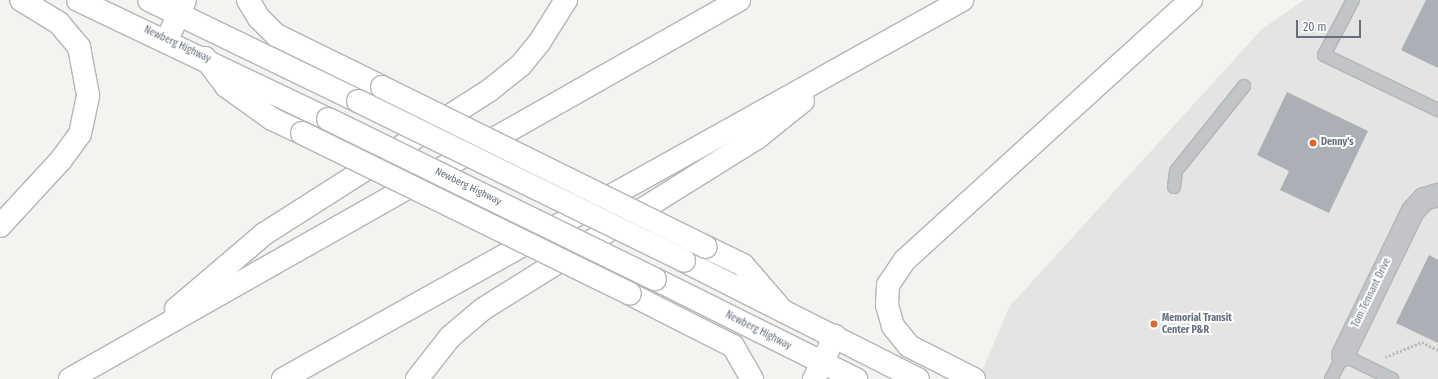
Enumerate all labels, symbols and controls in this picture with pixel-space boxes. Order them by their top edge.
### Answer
scale bar [1298,12,1363,38]
text: 20 m [1303,20,1327,34]
street label: Newberg Highway [142,24,212,66]
place label: Denny's [1321,137,1354,149]
marker: Denny's [1308,138,1318,148]
street label: Newberg Highway [433,166,503,208]
street label: Tom Tennant Drive [1350,256,1394,330]
street label: Newberg Highway [723,309,793,353]
place label: Memorial Transit Center P&R [1162,312,1232,336]
marker: Memorial Transit Center P&R [1149,319,1159,329]

